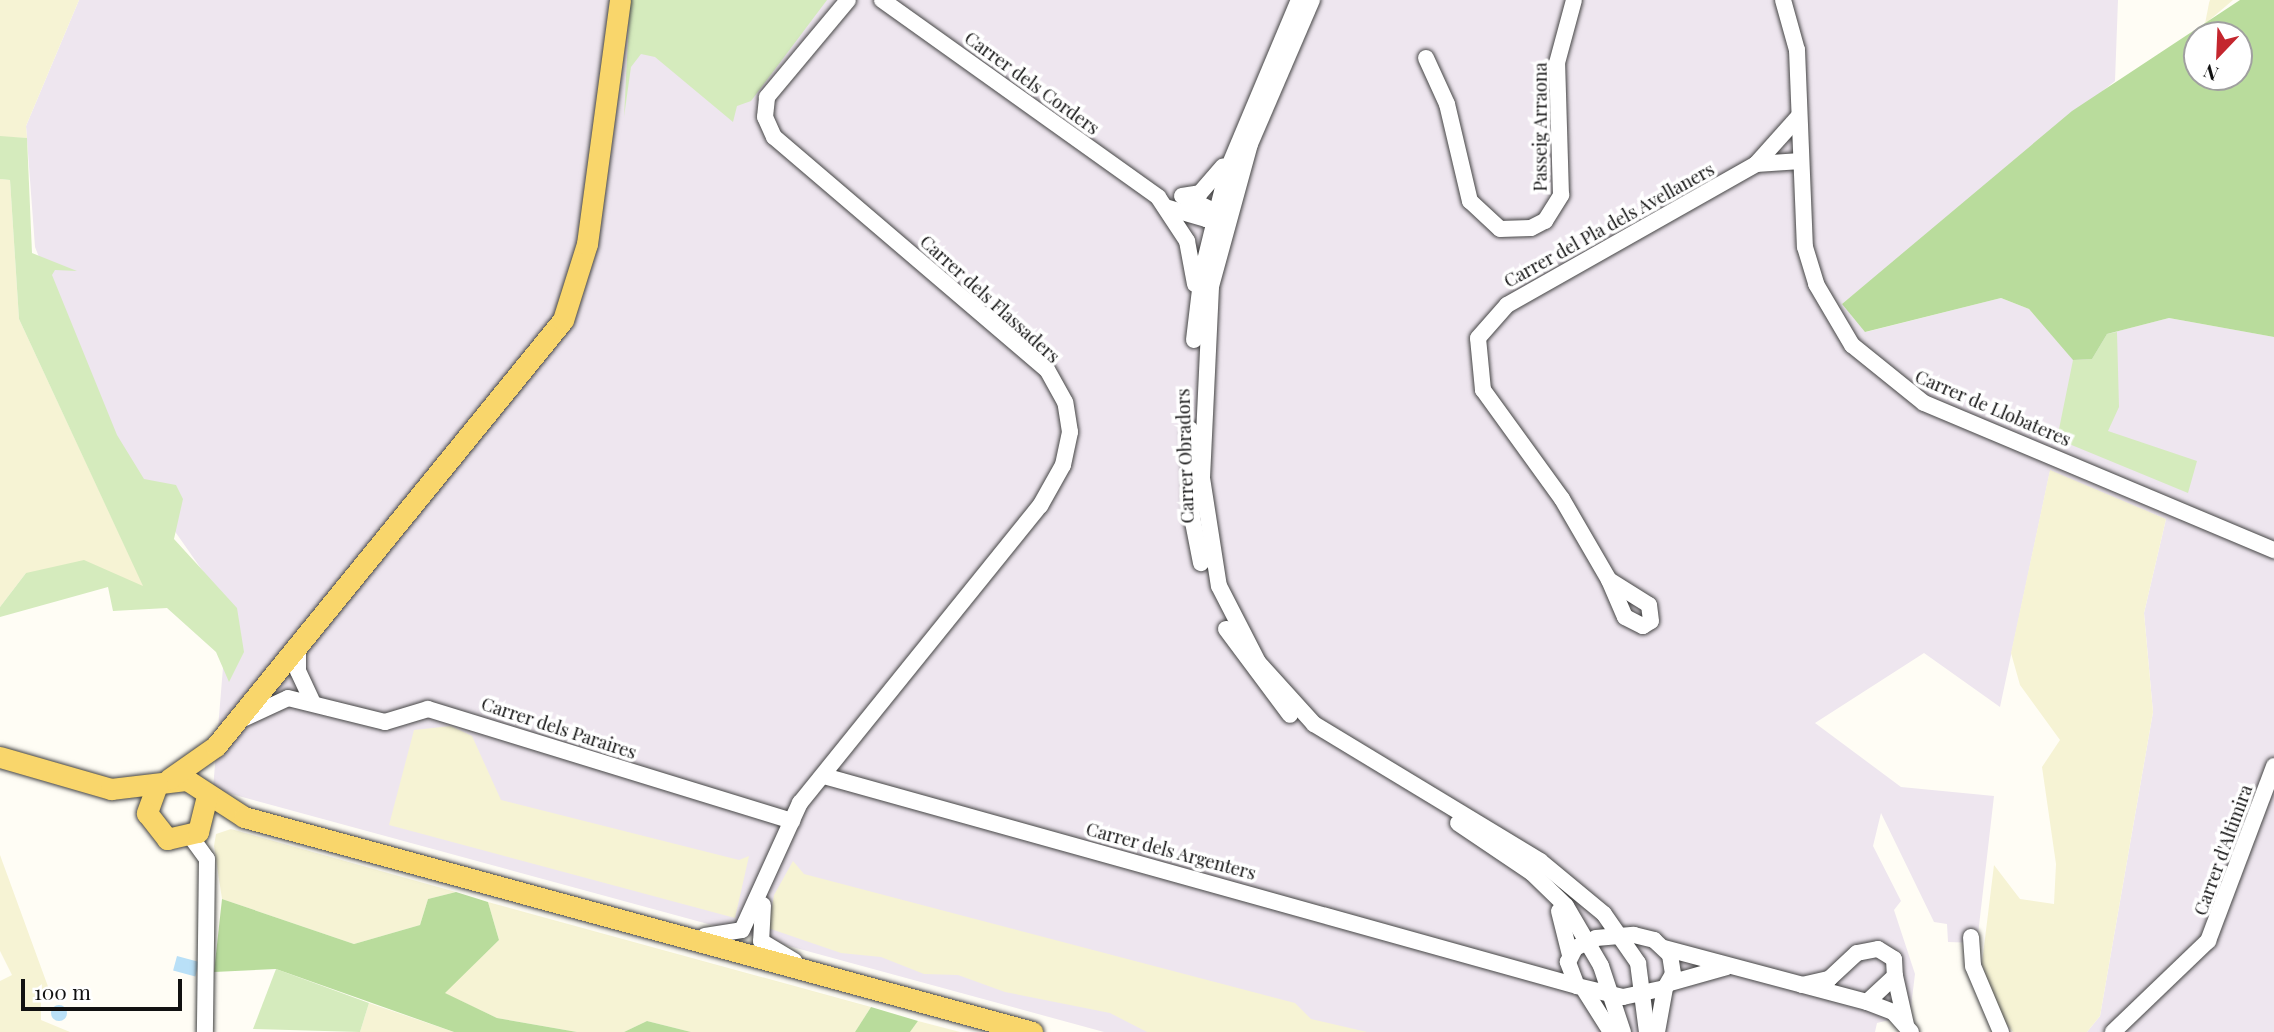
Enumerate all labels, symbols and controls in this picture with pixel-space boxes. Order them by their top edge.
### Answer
north arrow [2183,21,2253,91]
street label: Carrer dels Corders [960,27,1104,139]
text: N [2199,59,2222,88]
street label: Passeig Arraona [1529,62,1551,192]
street label: Carrer del Pla dels Avellaners [1500,158,1718,292]
street label: Carrer dels Flassaders [916,230,1064,368]
street label: Carrer de Llobateres [1912,365,2074,451]
street label: Carrer Obradors [1172,388,1198,524]
street label: Carrer dels Paraires [478,693,640,763]
street label: Carrer d'Altimira [2189,782,2257,918]
street label: Carrer dels Argenters [1083,818,1259,884]
scale bar [24,965,186,1009]
text: 100 m [34,977,91,1005]

